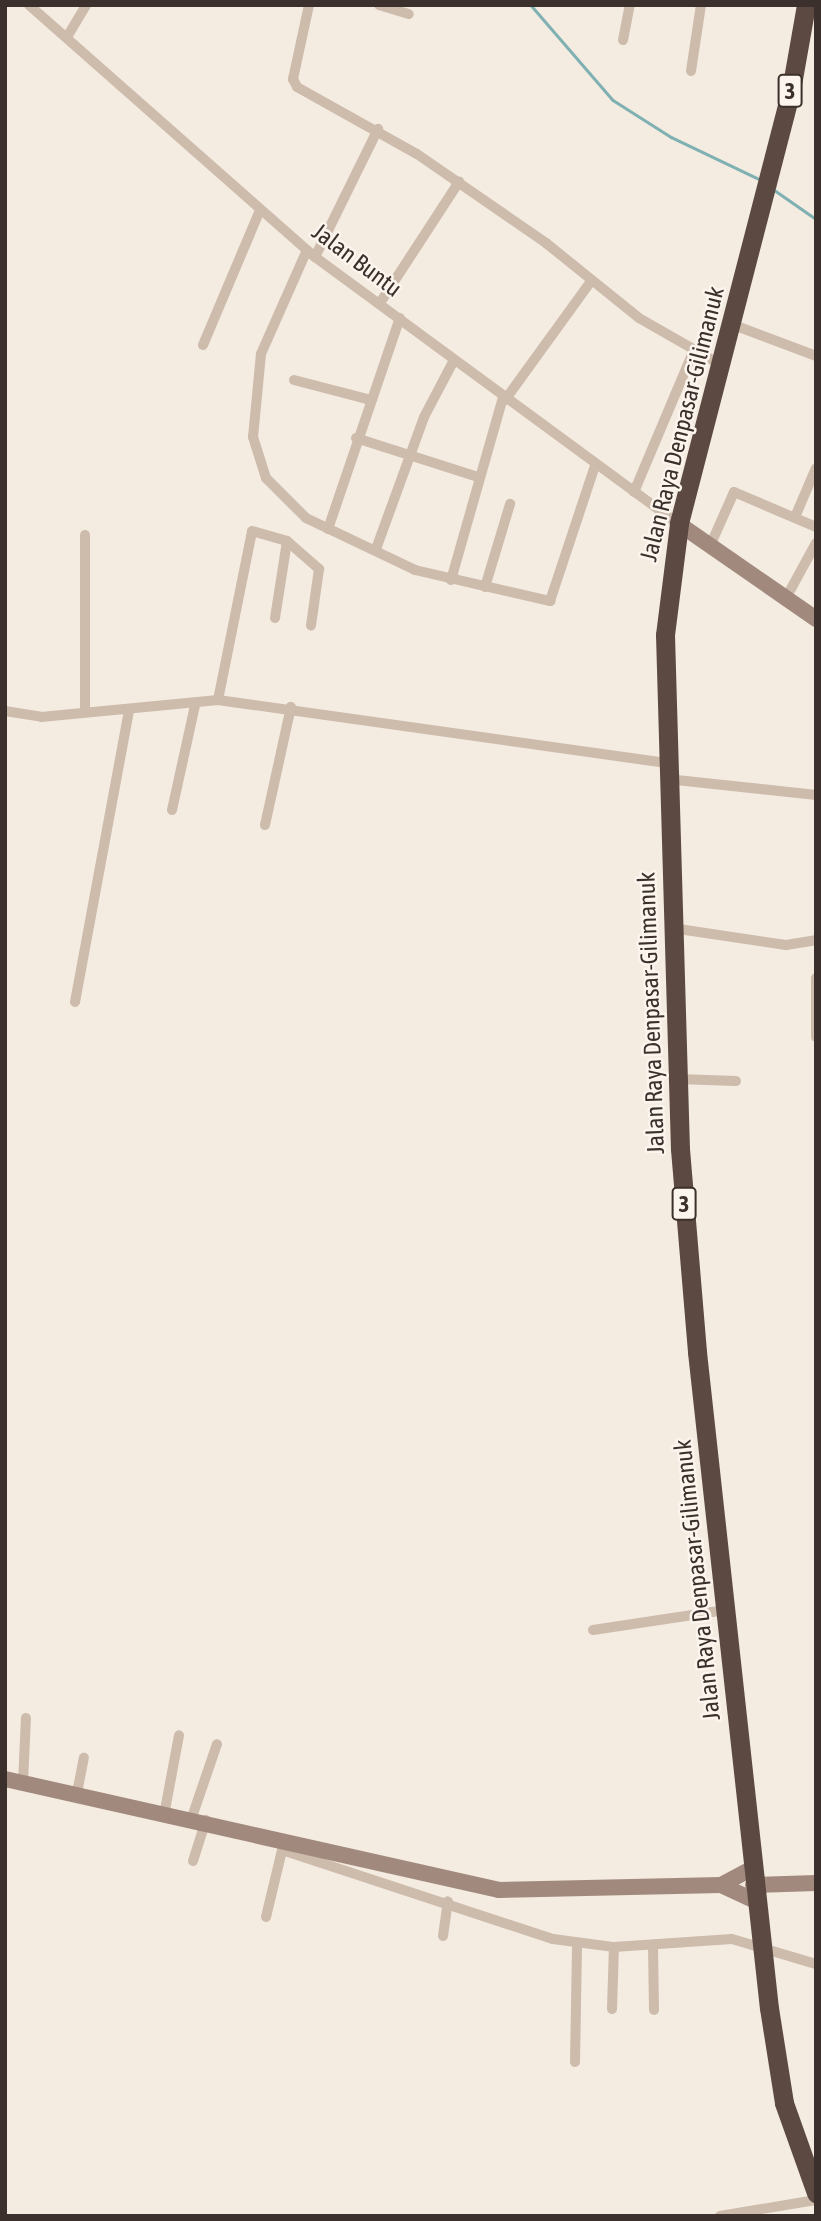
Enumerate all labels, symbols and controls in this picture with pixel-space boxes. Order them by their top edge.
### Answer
road number: 3 [776,72,804,110]
street label: Jalan Buntu [307,217,407,303]
street label: Jalan Raya Denpasar-Gilimanuk [634,284,730,564]
street label: Jalan Raya Denpasar-Gilimanuk [632,872,670,1154]
road number: 3 [670,1184,698,1224]
street label: Jalan Raya Denpasar-Gilimanuk [668,1438,726,1722]

